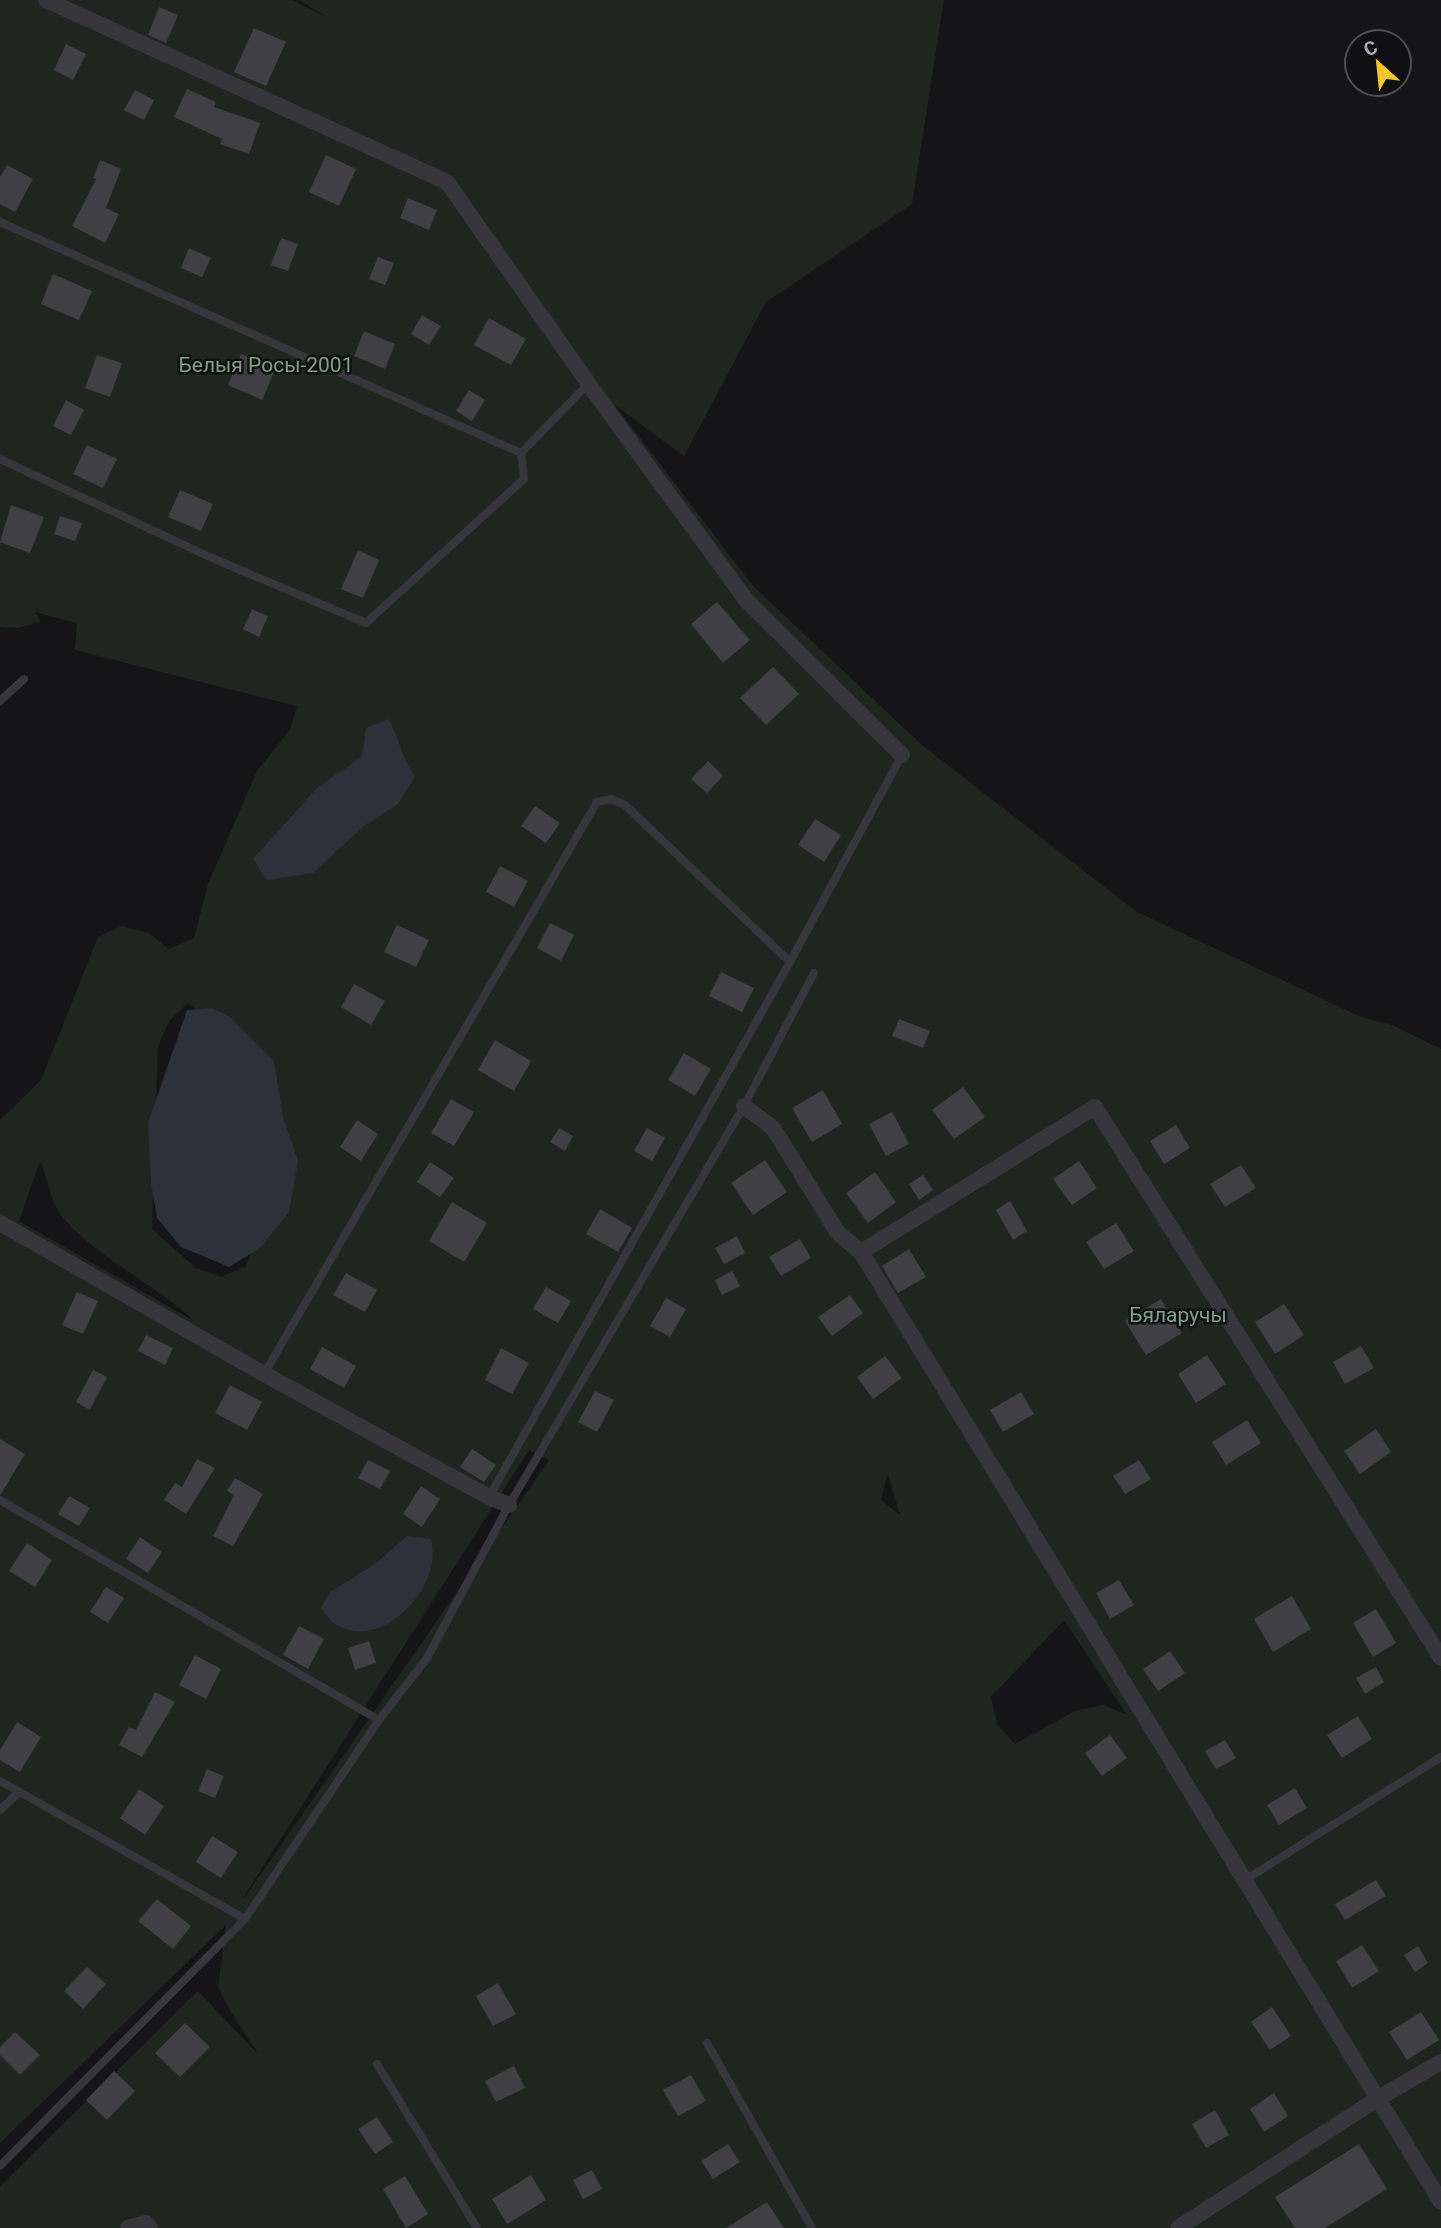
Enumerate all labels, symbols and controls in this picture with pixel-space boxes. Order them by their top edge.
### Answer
north arrow [1343,28,1413,98]
text: С [1360,35,1381,61]
park label: Белыя Росы-2001 [179,353,353,377]
park label: Бяларучы [1129,1303,1227,1327]

